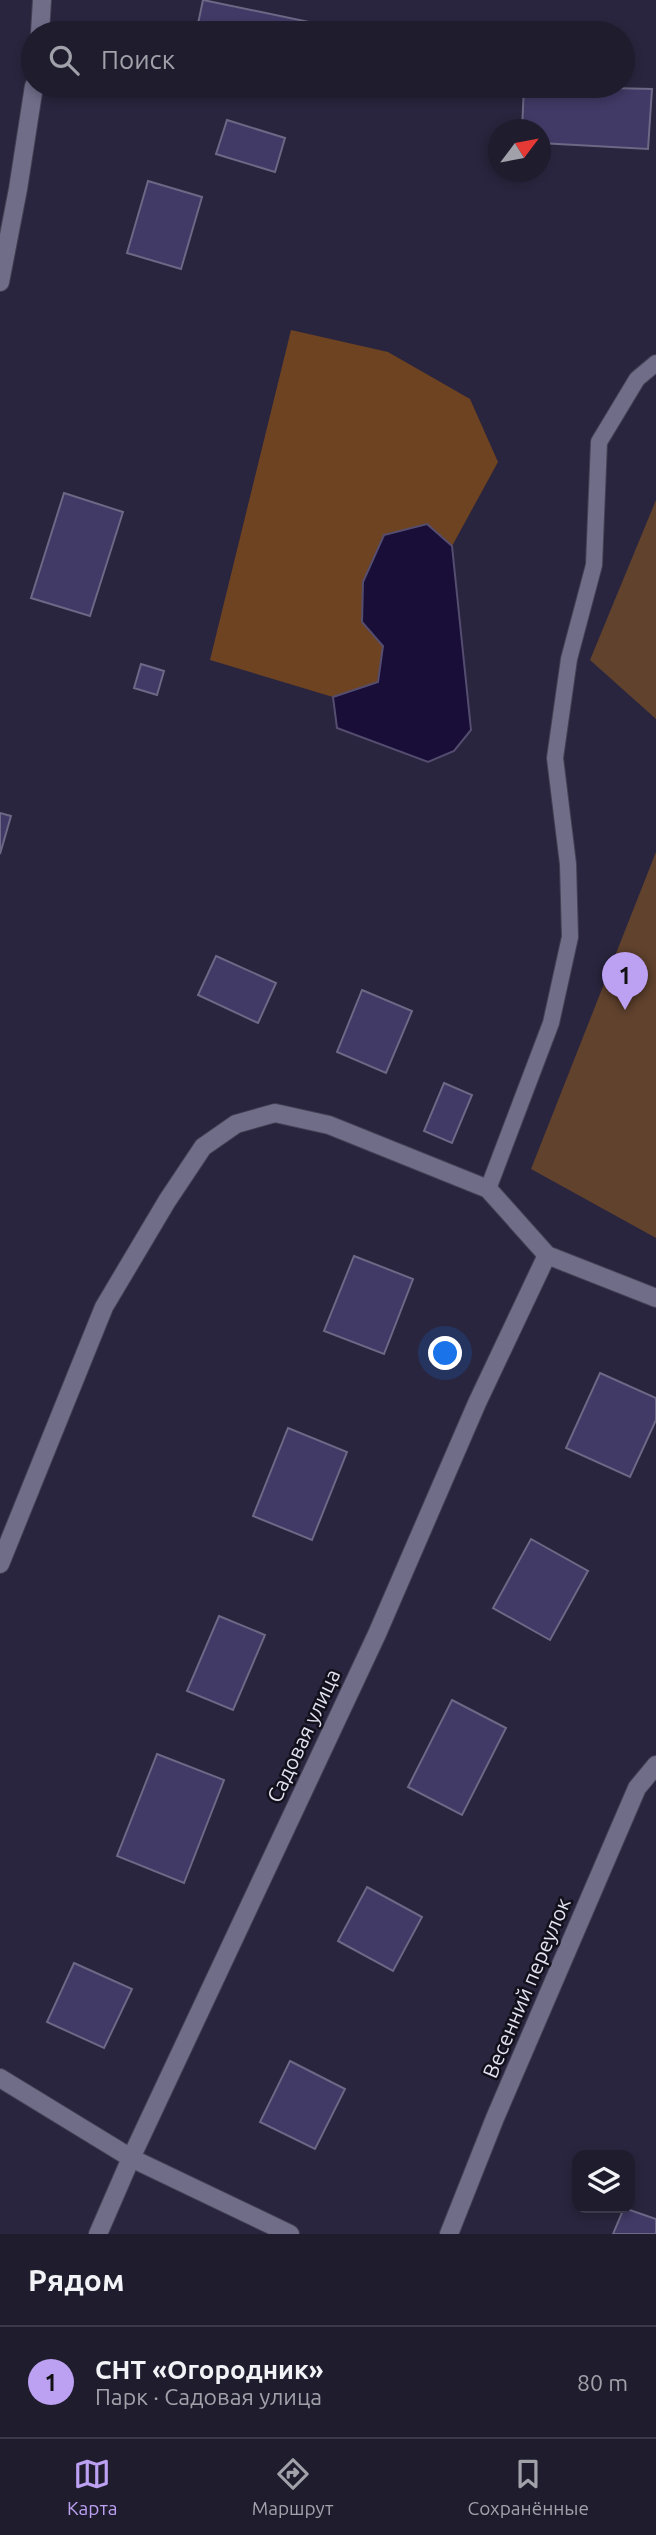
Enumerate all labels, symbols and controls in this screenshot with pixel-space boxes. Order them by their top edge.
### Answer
search box [21,21,635,98]
icon: search [45,41,83,79]
text: Поиск [101,45,175,74]
north arrow [488,119,551,182]
pin: 1 [602,952,648,1010]
your location [428,1336,462,1370]
street label: Садовая улица [262,1665,344,1806]
street label: Весенний переулок [477,1894,575,2081]
map controls [572,2150,635,2213]
button: layers [572,2150,635,2213]
text: Рядом [28,2263,124,2297]
text: СНТ «Огородник» [95,2355,324,2384]
text: 1 [45,2370,57,2395]
text: 80 m [577,2370,628,2395]
text: Парк · Садовая улица [95,2384,322,2409]
tab: Карта [67,2455,118,2519]
tab: Маршрут [252,2455,334,2519]
tab: Сохранённые [468,2455,589,2519]

